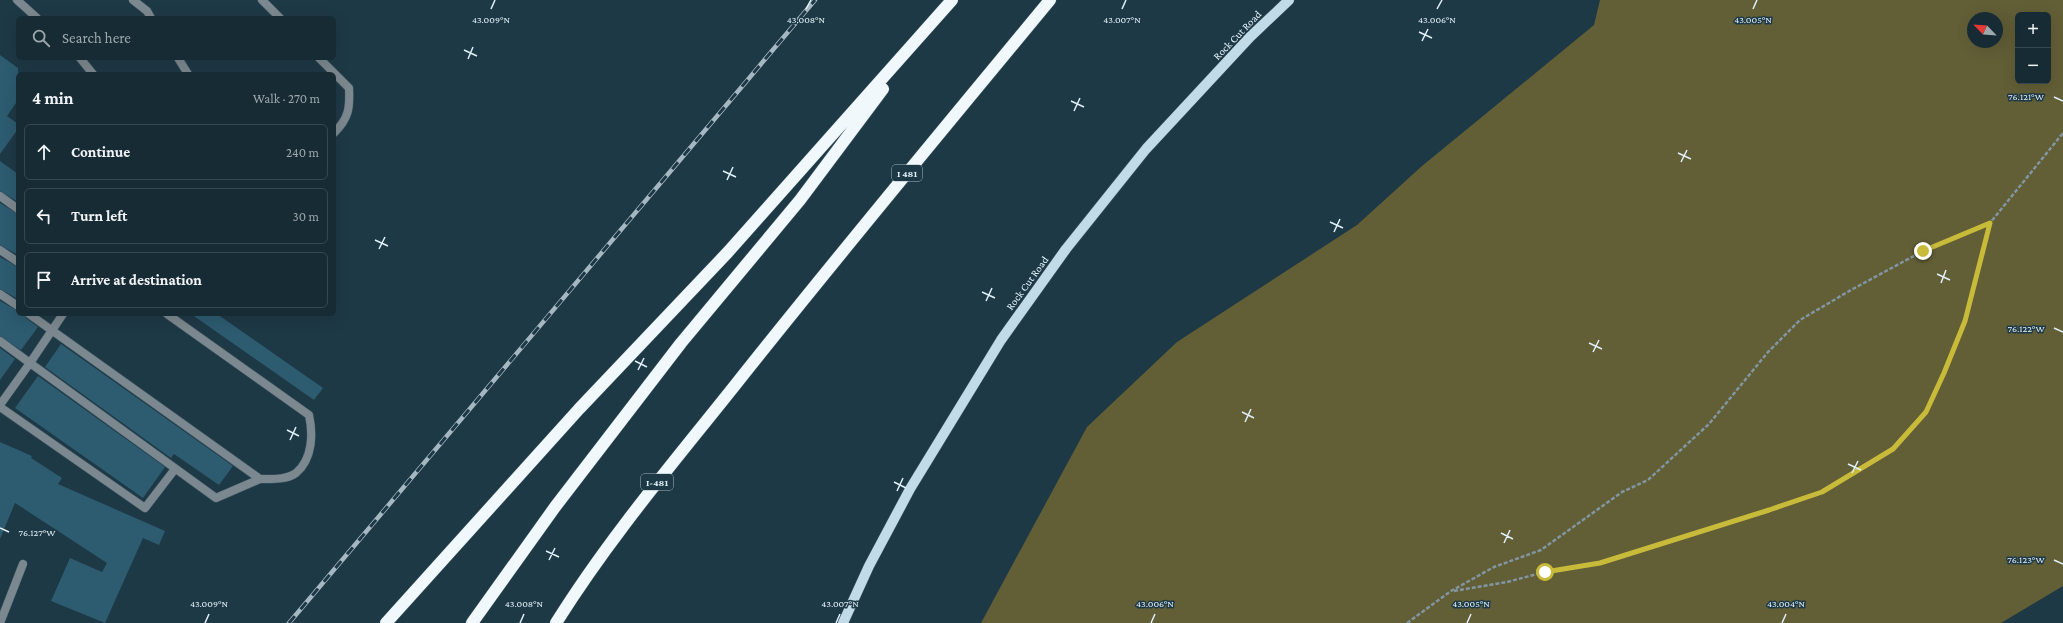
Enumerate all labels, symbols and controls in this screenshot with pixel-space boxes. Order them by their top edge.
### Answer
street label: Rock Cut Road [1211,8,1264,62]
north arrow [1967,12,2003,48]
map controls [2015,12,2051,84]
button: + [2015,12,2051,48]
text: 43.009°N [472,14,510,25]
text: 43.008°N [787,14,826,25]
text: 43.007°N [1103,14,1141,25]
text: 43.006°N [1418,14,1456,25]
text: 43.005°N [1734,14,1772,25]
search box [16,16,336,60]
icon: search [30,27,52,49]
text: Search here [62,30,131,46]
button: − [2015,48,2051,84]
text: 4 min [32,89,74,108]
text: Walk · 270 m [253,91,320,106]
text: 76.121°W [2008,91,2045,102]
icon: ahead [33,141,55,163]
text: Continue [71,144,130,160]
text: 240 m [286,145,319,160]
road number: I 481 [892,165,922,181]
icon: left [33,205,55,227]
text: Turn left [71,208,127,224]
text: 30 m [293,209,319,224]
route end [1914,242,1932,260]
street label: Rock Cut Road [1003,254,1051,312]
icon: arrive [33,269,55,291]
text: Arrive at destination [71,272,202,288]
text: 76.122°W [2007,323,2045,334]
road number: I-481 [641,474,673,490]
text: 76.127°W [18,527,56,538]
text: 76.123°W [2007,554,2045,565]
route start [1536,563,1554,581]
text: 43.009°N [190,598,228,609]
text: 43.008°N [505,598,544,609]
text: 43.007°N [821,598,859,609]
text: 43.006°N [1136,598,1174,609]
text: 43.005°N [1452,598,1490,609]
text: 43.004°N [1767,598,1805,609]

